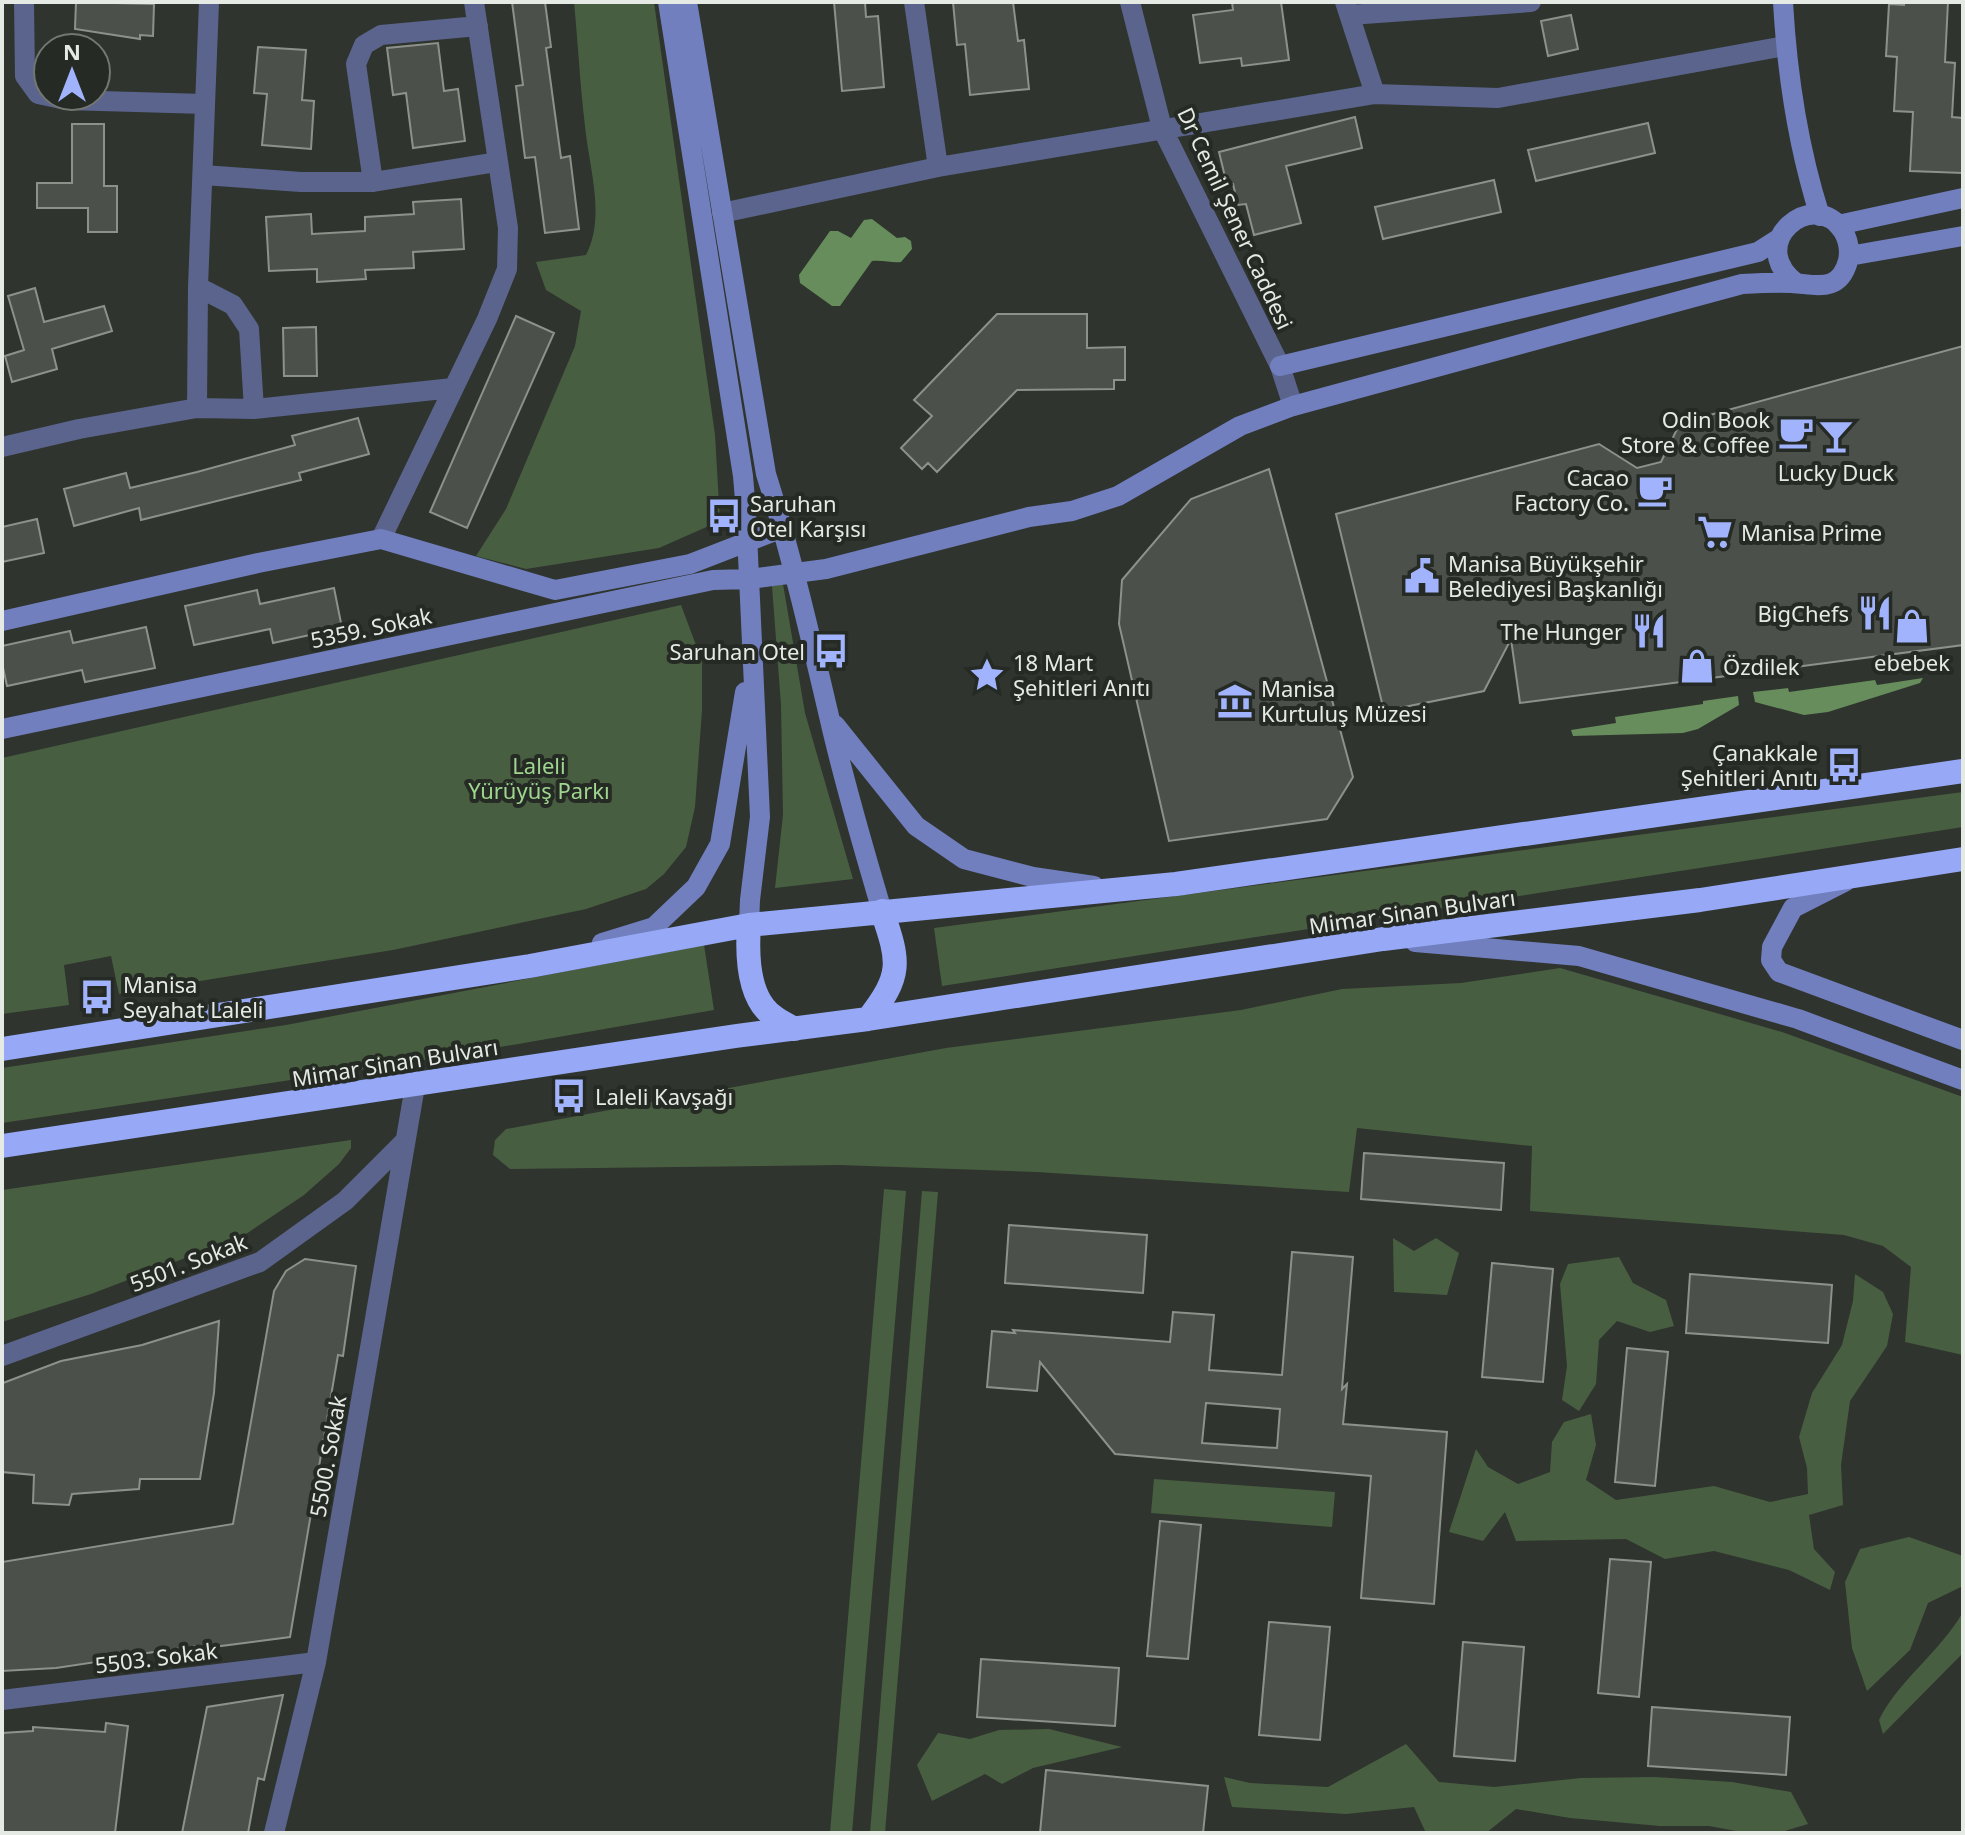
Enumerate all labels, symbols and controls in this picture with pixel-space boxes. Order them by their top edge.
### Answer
north arrow [32,32,112,112]
text: N [63,36,81,66]
street label: Dr Cemil Şener Caddesi [1171,102,1301,334]
place label: Odin Book Store & Coffee [1621,404,1770,459]
cafe icon: Odin Book Store & Coffee [1777,413,1815,451]
bar icon: Lucky Duck [1817,417,1855,455]
place label: Lucky Duck [1778,457,1894,487]
place label: Cacao Factory Co. [1514,462,1629,517]
cafe icon: Cacao Factory Co. [1636,471,1674,509]
place label: Saruhan Otel Karşısı [750,488,866,543]
bus stop icon: Saruhan Otel Karşısı [705,497,743,535]
supermarket icon: Manisa Prime [1696,513,1734,551]
place label: Manisa Prime [1741,517,1882,547]
place label: Manisa Büyükşehir Belediyesi Başkanlığı [1448,548,1663,603]
public building icon: Manisa Büyükşehir Belediyesi Başkanlığı [1403,557,1441,595]
restaurant icon: BigChefs [1856,594,1894,632]
place label: BigChefs [1757,598,1849,628]
street label: 5359. Sokak [308,599,435,654]
shop icon: ebebek [1893,607,1931,645]
restaurant icon: The Hunger [1630,612,1668,650]
place label: The Hunger [1501,616,1623,646]
bus stop icon: Saruhan Otel [812,632,850,670]
place label: Saruhan Otel [669,636,805,666]
place label: 18 Mart Şehitleri Anıtı [1013,647,1150,702]
shop icon: Özdilek [1678,647,1716,685]
place label: ebebek [1874,647,1950,677]
place label: Özdilek [1723,651,1800,681]
place icon: 18 Mart Şehitleri Anıtı [968,656,1006,694]
place label: Manisa Kurtuluş Müzesi [1261,673,1427,728]
museum icon: Manisa Kurtuluş Müzesi [1216,682,1254,720]
place label: Çanakkale Şehitleri Anıtı [1681,737,1818,792]
bus stop icon: Çanakkale Şehitleri Anıtı [1825,746,1863,784]
park label: Laleli Yürüyüş Parkı [468,750,610,805]
street label: Mimar Sinan Bulvarı [1307,882,1517,940]
place label: Manisa Seyahat Laleli [123,969,264,1024]
bus stop icon: Manisa Seyahat Laleli [78,978,116,1016]
street label: Mimar Sinan Bulvarı [290,1031,500,1093]
bus stop icon: Laleli Kavşağı [550,1077,588,1115]
place label: Laleli Kavşağı [595,1081,733,1111]
street label: 5501. Sokak [125,1226,251,1298]
street label: 5500. Sokak [302,1392,353,1519]
street label: 5503. Sokak [93,1635,219,1679]

